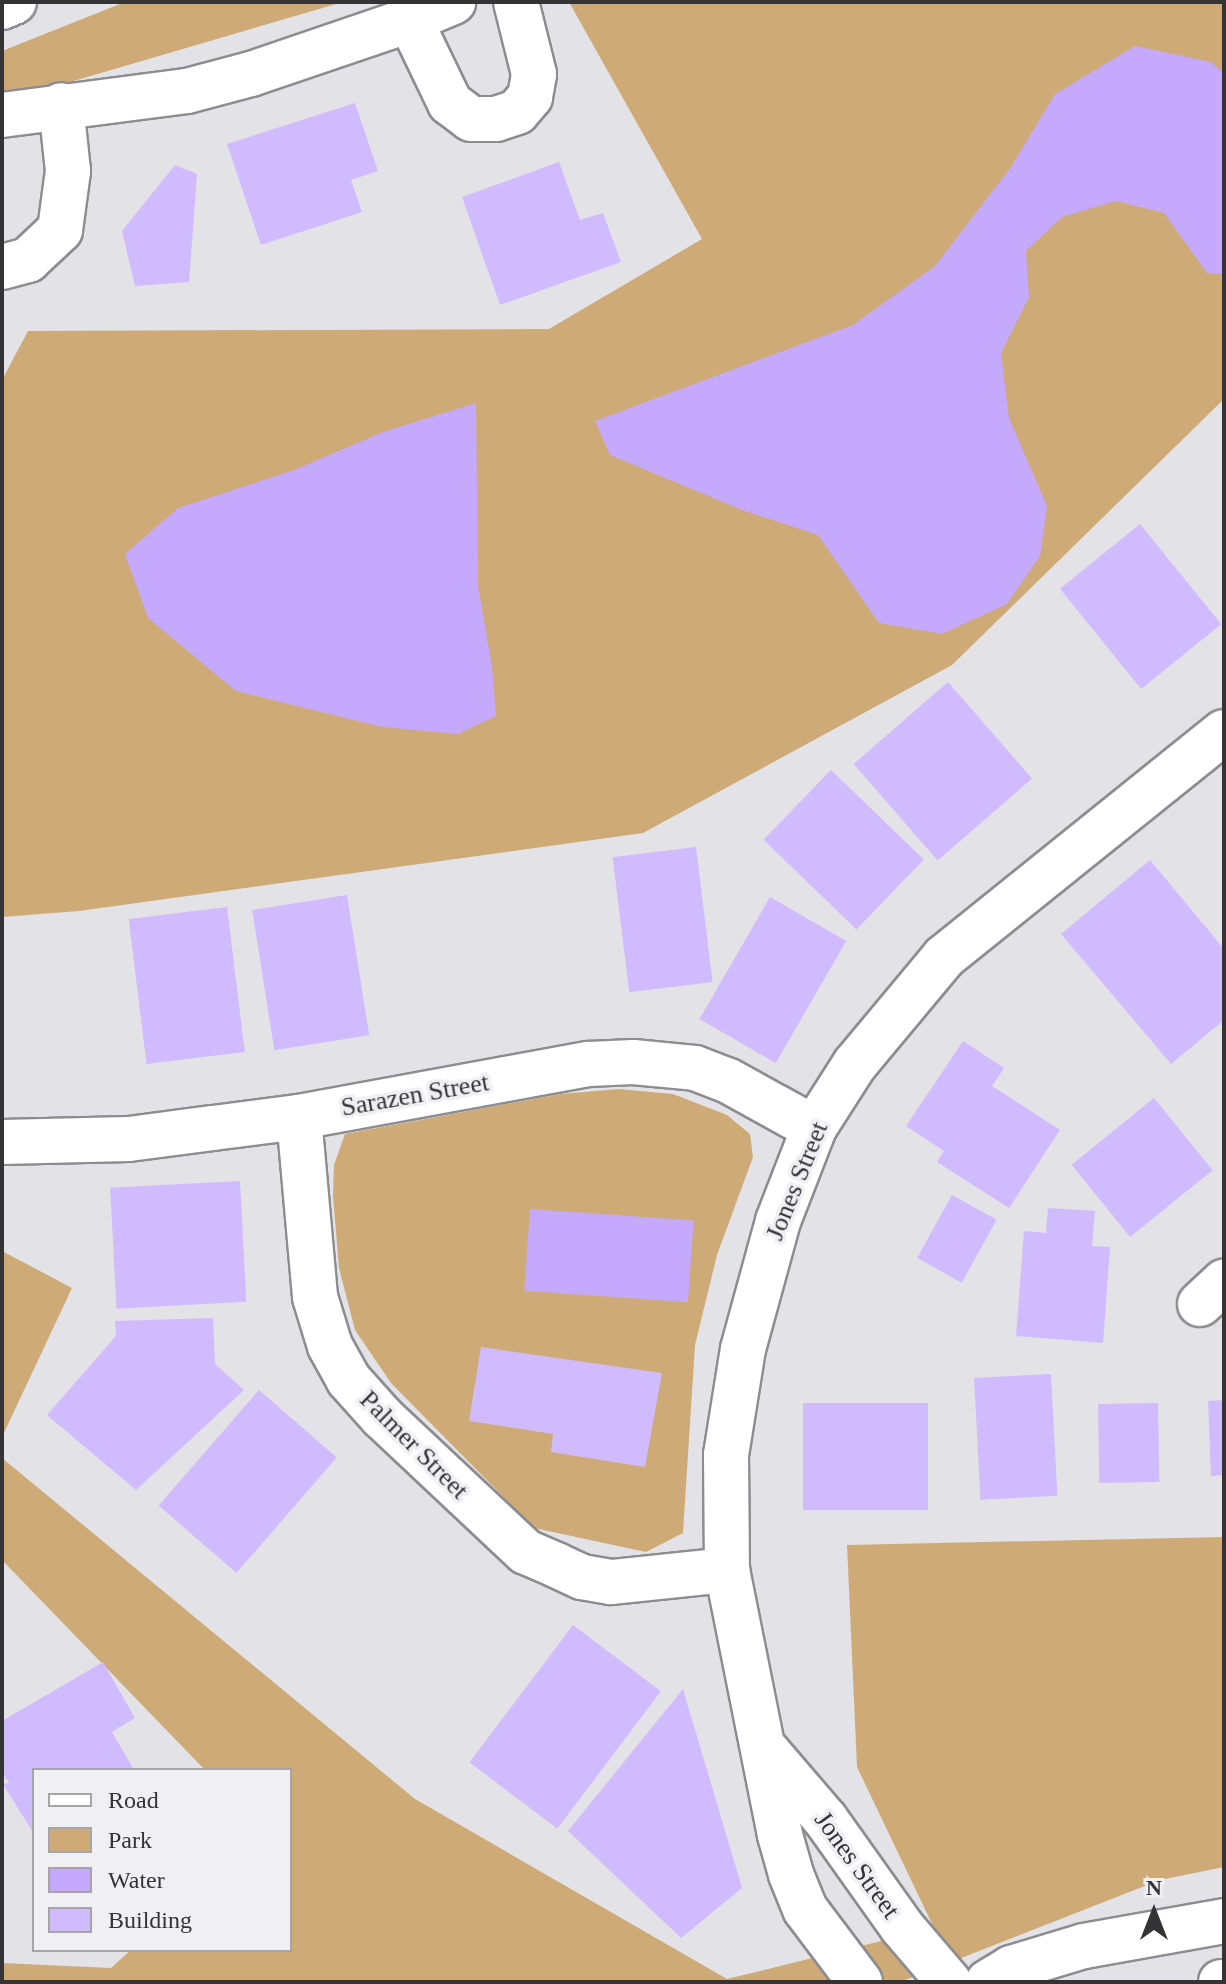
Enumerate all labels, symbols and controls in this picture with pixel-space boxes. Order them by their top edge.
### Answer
street label: Sarazen Street [339,1067,491,1123]
street label: Jones Street [759,1117,835,1245]
street label: Palmer Street [353,1384,475,1506]
legend [32,1768,292,1952]
text: Road [108,1787,159,1813]
street label: Jones Street [808,1805,906,1925]
text: Park [108,1827,152,1853]
text: Water [108,1867,165,1893]
north arrow [1114,1872,1194,1952]
text: N [1146,1875,1162,1900]
text: Building [108,1907,192,1933]

